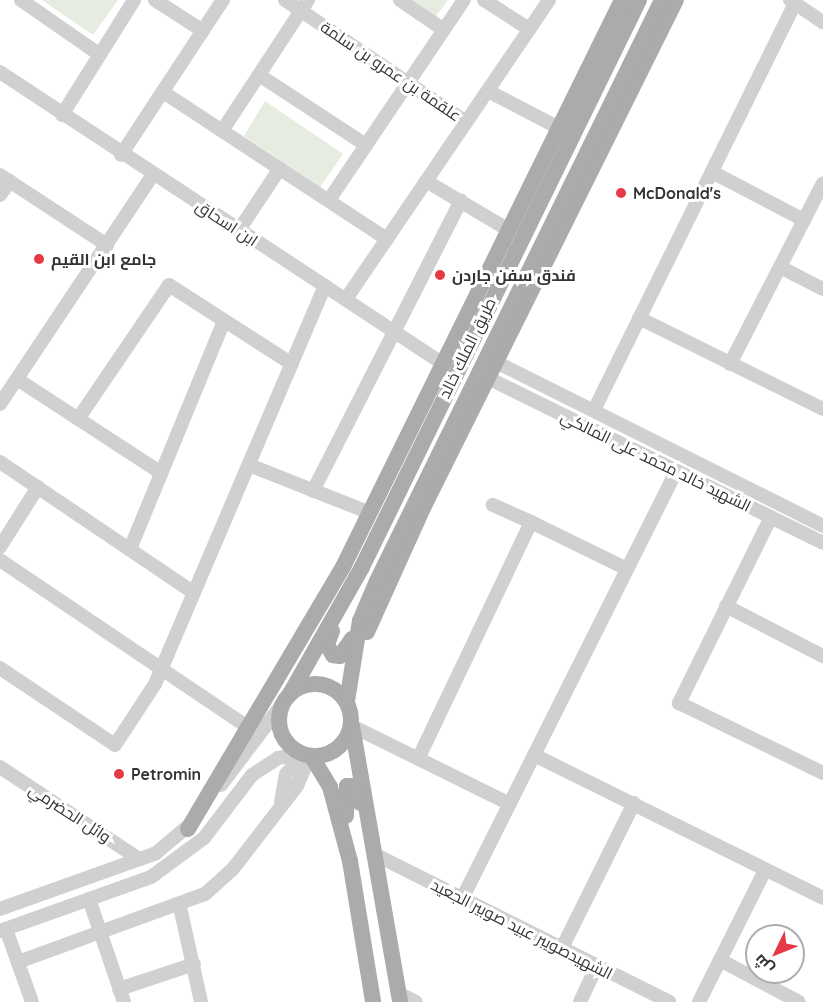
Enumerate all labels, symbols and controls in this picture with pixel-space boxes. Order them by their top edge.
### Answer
street label: علقمة بن عمرو بن سلمة [317,17,465,125]
place label: McDonald's [633,183,721,203]
marker: McDonald's [614,186,628,200]
street label: ابن اسحاق [192,196,262,250]
place label: جامع ابن القيم [51,249,156,269]
marker: جامع ابن القيم [32,252,46,266]
place label: فندق سفن جاردن [452,265,576,285]
marker: فندق سفن جاردن [433,268,447,282]
street label: طريق الملك خالد [434,295,500,401]
street label: الشهيد خالد محمد على المالكي [558,407,754,515]
place label: Petromin [131,764,201,784]
marker: Petromin [112,767,126,781]
street label: وائل الحضرمي [26,779,114,847]
street label: الشهيدصويبر عبيد صوبير الجعيد [428,875,616,983]
north arrow [745,924,805,984]
text: ش [749,951,778,979]

